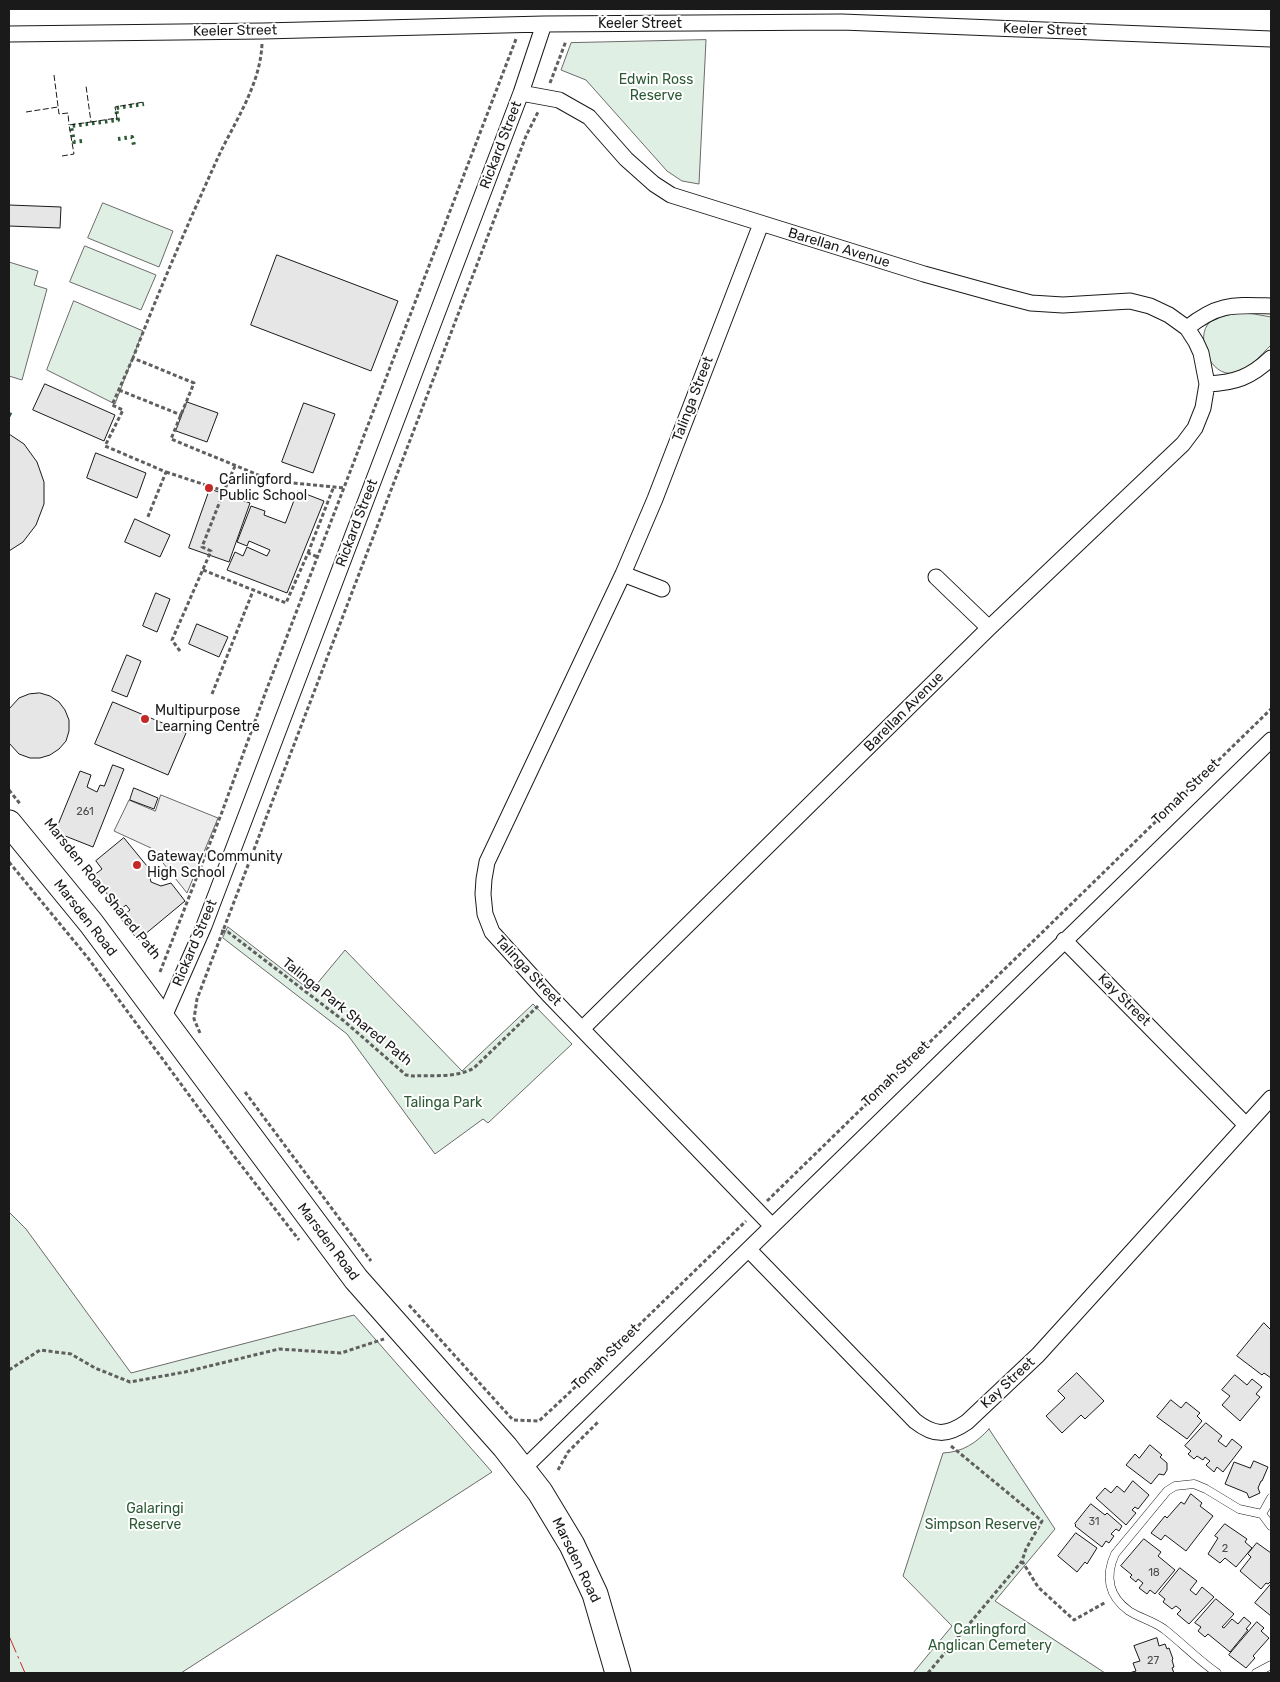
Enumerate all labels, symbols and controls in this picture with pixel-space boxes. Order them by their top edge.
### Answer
street label: Keeler Street [598,16,682,32]
street label: Keeler Street [1003,20,1087,40]
street label: Keeler Street [193,22,277,40]
park label: Edwin Ross Reserve [619,72,693,104]
street label: Rickard Street [477,99,525,191]
street label: Barellan Avenue [786,225,892,271]
street label: Talinga Street [669,354,717,444]
place label: Carlingford Public School [219,472,307,504]
street label: Rickard Street [333,477,381,569]
marker: Carlingford Public School [203,482,215,494]
street label: Barellan Avenue [861,669,947,755]
place label: Multipurpose Learning Centre [155,703,260,736]
marker: Multipurpose Learning Centre [139,713,151,725]
street label: Tomah Street [1149,756,1223,828]
house number: 261 [76,805,94,819]
street label: Marsden Road Shared Path [40,815,164,963]
place label: Gateway Community High School [147,849,283,882]
marker: Gateway Community High School [131,859,143,871]
street label: Marsden Road [50,876,120,960]
street label: Rickard Street [169,897,221,989]
street label: Talinga Street [491,932,565,1010]
street label: Talinga Park Shared Path [279,954,415,1070]
street label: Kay Street [1094,970,1154,1030]
street label: Tomah Street [859,1038,933,1110]
park label: Talinga Park [404,1095,482,1111]
street label: Marsden Road [293,1200,363,1284]
street label: Tomah Street [569,1321,643,1393]
street label: Kay Street [978,1354,1038,1412]
park label: Galaringi Reserve [126,1501,184,1534]
street label: Marsden Road [548,1515,604,1605]
house number: 31 [1088,1515,1100,1529]
park label: Simpson Reserve [925,1517,1037,1533]
house number: 2 [1222,1542,1228,1556]
house number: 18 [1148,1566,1160,1580]
park label: Carlingford Anglican Cemetery [928,1622,1052,1654]
house number: 27 [1147,1654,1159,1668]

